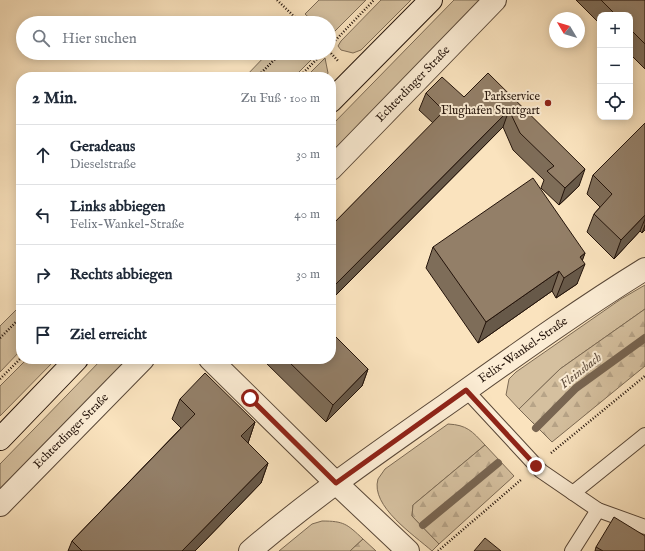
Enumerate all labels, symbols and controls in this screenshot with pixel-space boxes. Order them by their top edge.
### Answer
north arrow [549,12,585,48]
map controls [597,12,633,120]
button: + [597,12,633,48]
search box [16,16,336,60]
icon: search [30,27,52,49]
text: Hier suchen [62,29,137,48]
street label: Echterdinger Straße [373,42,454,125]
button: − [597,48,633,84]
button: locate [597,84,633,120]
text: 2 Min. [32,88,77,109]
place label: Parkservice Flughafen Stuttgart [441,89,540,118]
text: Zu Fuß · 100 m [241,90,320,107]
marker: Parkservice Flughafen Stuttgart [543,98,553,108]
text: Geradeaus [70,137,135,156]
icon: ahead [32,144,54,166]
text: 30 m [296,146,320,163]
text: Dieselstraße [70,156,136,173]
text: Links abbiegen [70,197,166,216]
icon: left [32,204,54,226]
text: 40 m [294,206,320,223]
text: Felix-Wankel-Straße [70,216,184,233]
icon: right [32,264,54,286]
text: Rechts abbiegen [70,265,173,284]
text: 30 m [296,266,320,283]
street label: Felix-Wankel-Straße [475,313,571,386]
icon: arrive [32,324,54,346]
text: Ziel erreicht [70,325,147,344]
water label: Fleinsbach [557,349,606,393]
route start [241,389,259,407]
street label: Echterdinger Straße [30,390,112,472]
route end [527,457,545,475]

